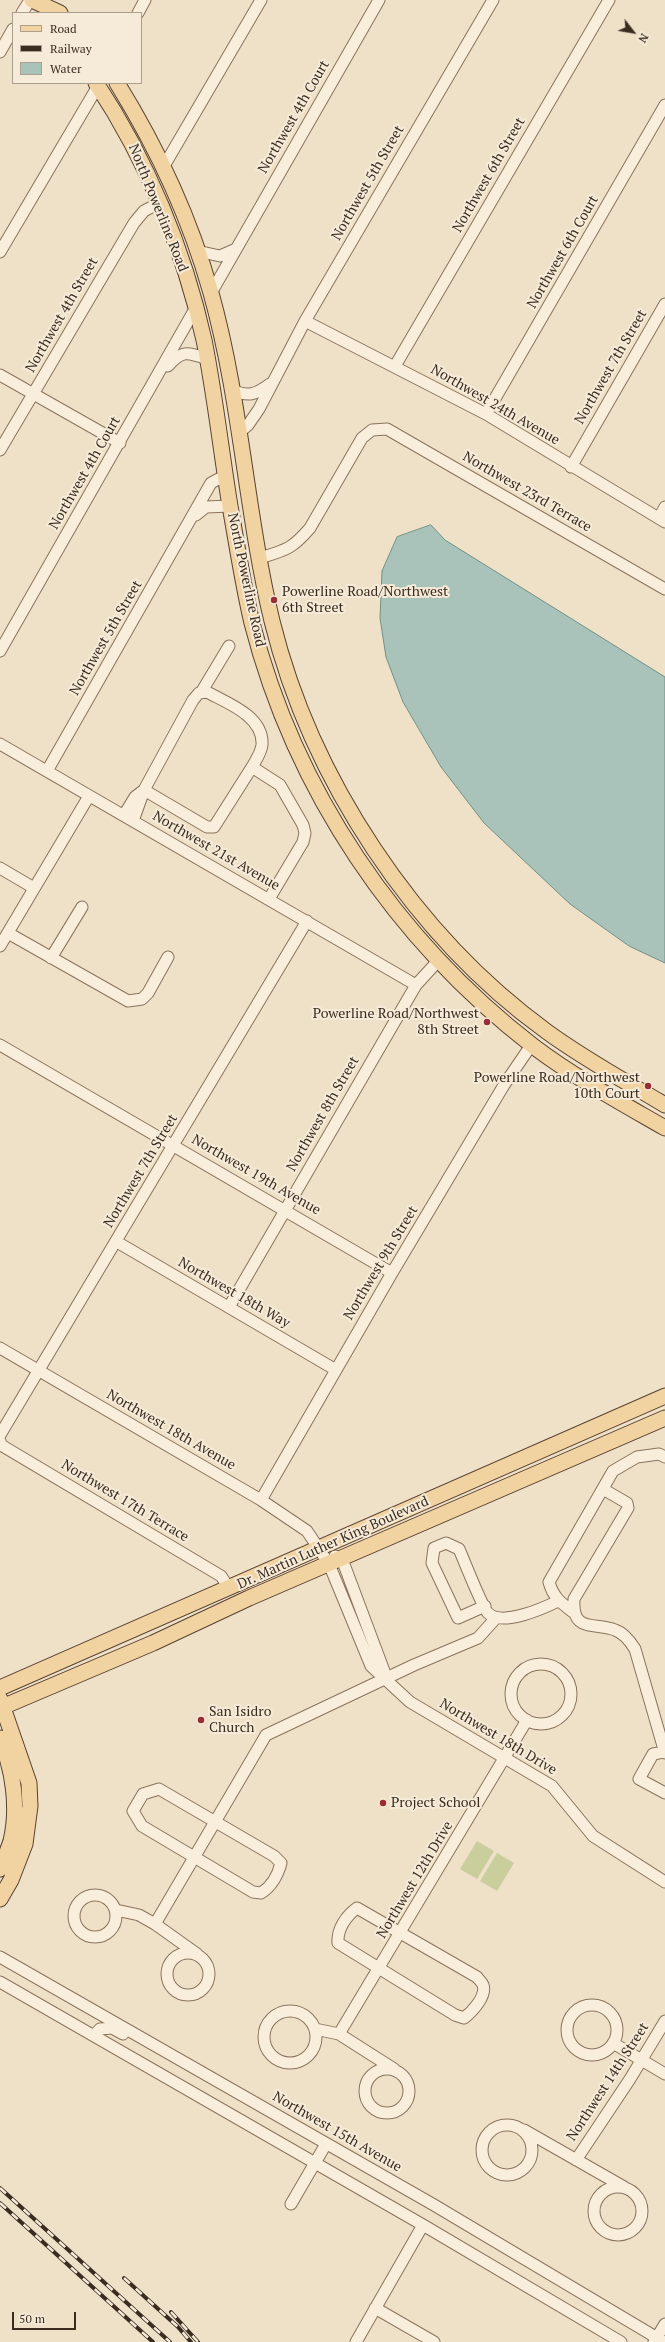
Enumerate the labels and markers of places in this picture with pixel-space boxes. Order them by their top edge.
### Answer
place label: Powerline Road/Northwest 6th Street [282,584,448,616]
marker: Powerline Road/Northwest 6th Street [269,595,279,605]
place label: Powerline Road/Northwest 8th Street [313,1006,479,1038]
marker: Powerline Road/Northwest 8th Street [482,1017,492,1027]
place label: Powerline Road/Northwest 10th Court [474,1070,640,1102]
marker: Powerline Road/Northwest 10th Court [643,1081,653,1091]
place label: San Isidro Church [209,1704,271,1736]
marker: San Isidro Church [196,1715,206,1725]
place label: Project School [391,1795,481,1811]
marker: Project School [378,1798,388,1808]

